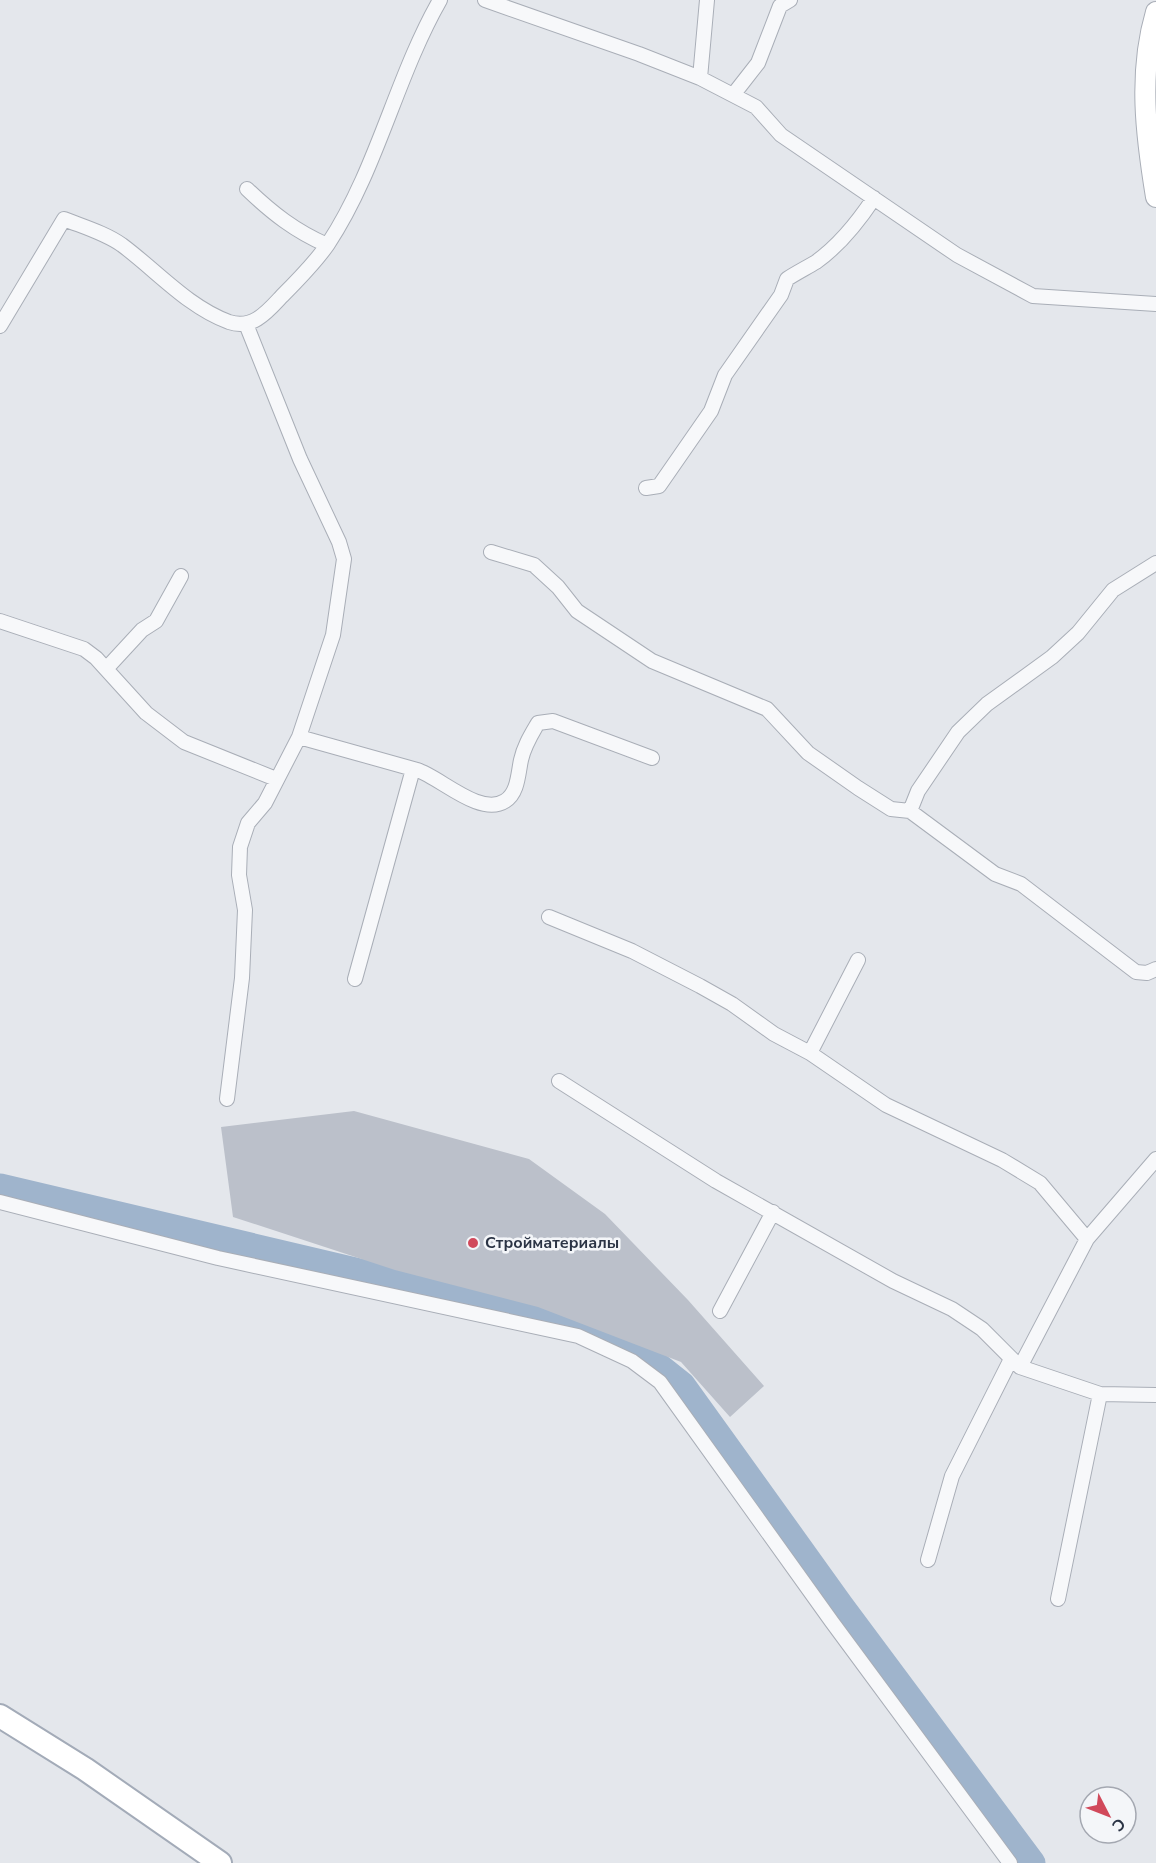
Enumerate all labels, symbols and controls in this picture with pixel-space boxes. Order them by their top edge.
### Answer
place label: Стройматериалы [485,1232,619,1254]
marker: Стройматериалы [466,1236,480,1250]
north arrow [1078,1785,1138,1845]
text: С [1107,1813,1130,1836]

